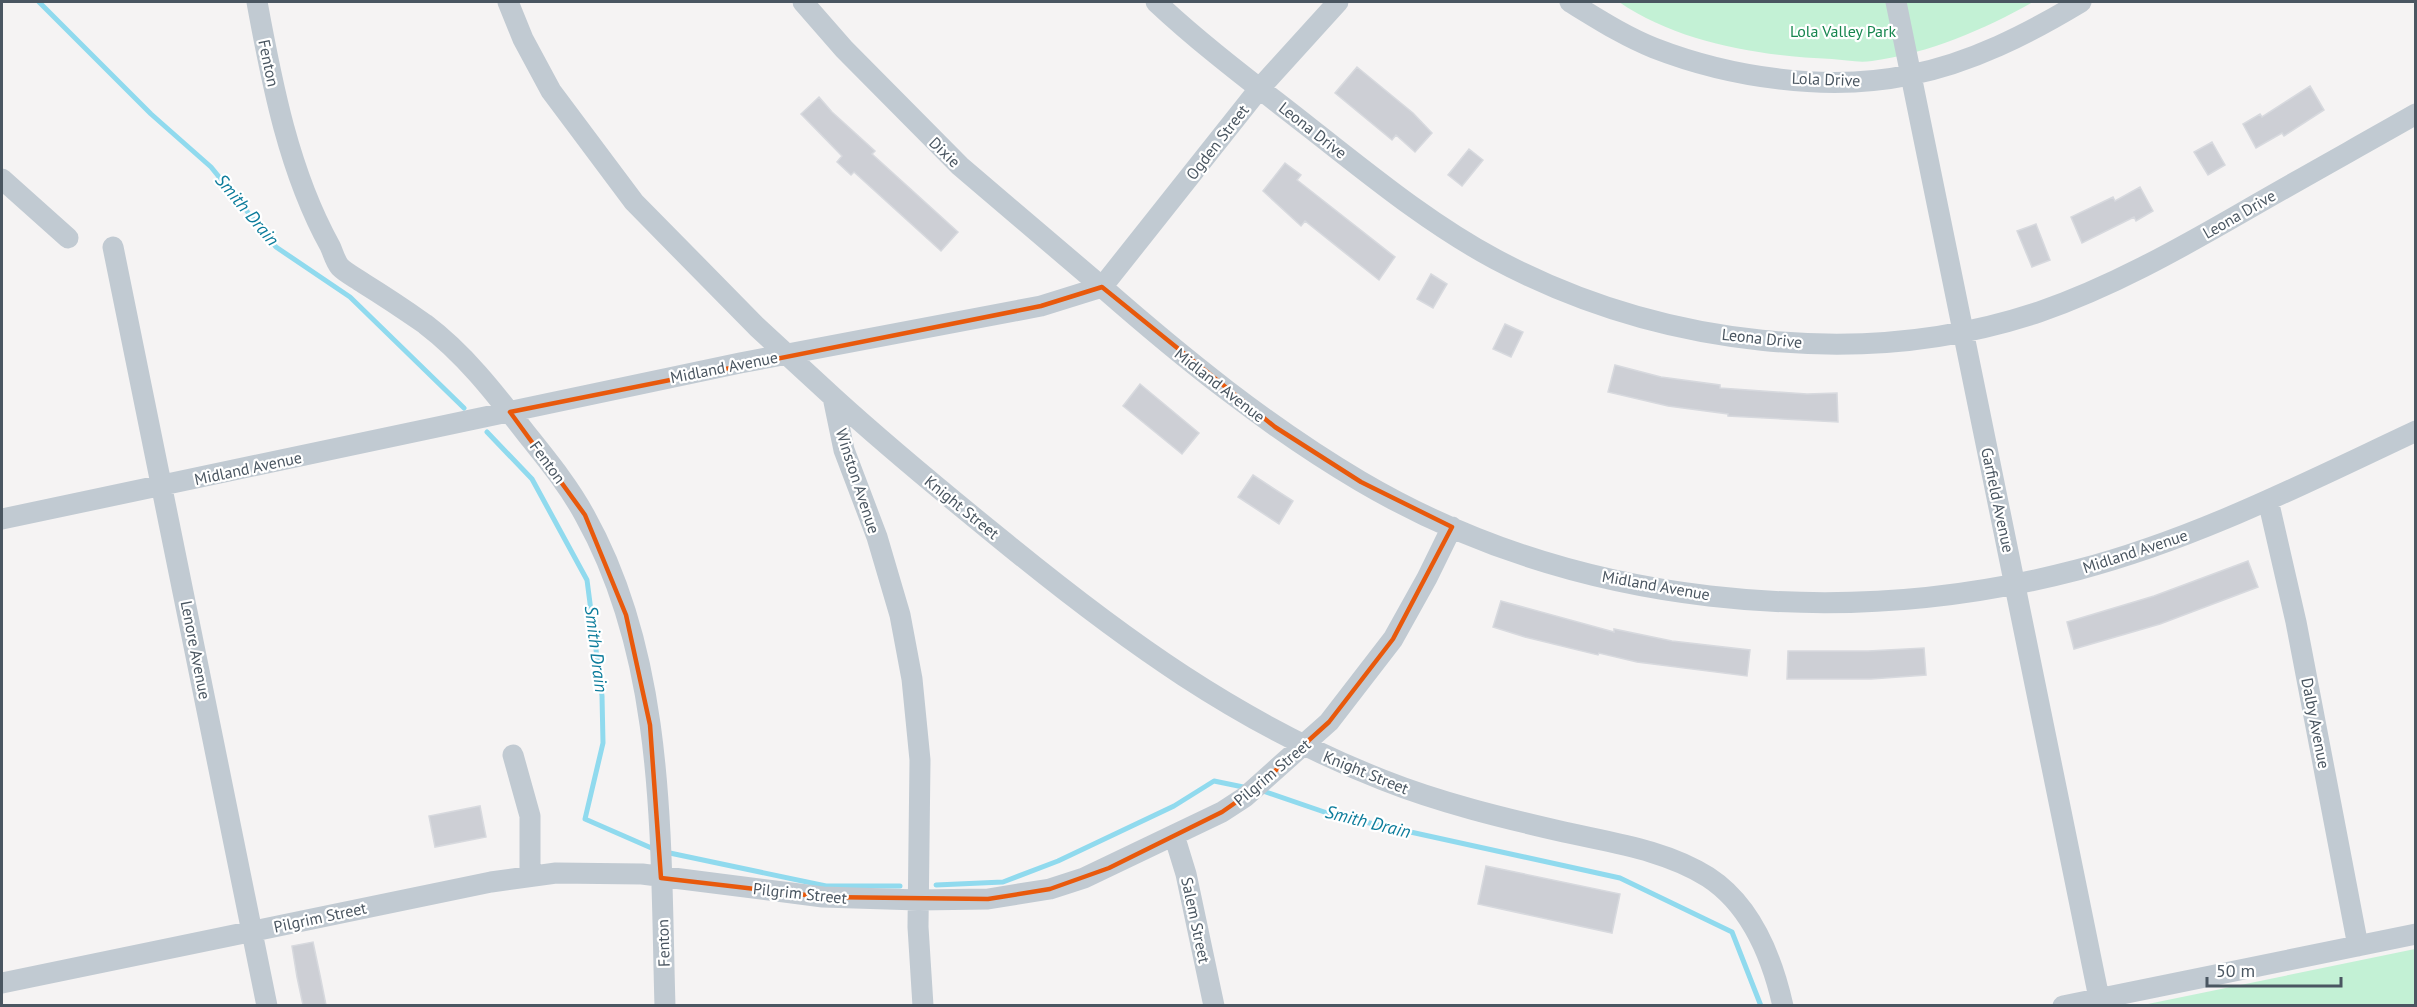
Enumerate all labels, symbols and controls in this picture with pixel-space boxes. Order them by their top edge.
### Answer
park label: Lola Valley Park [1790,21,1896,41]
street label: Fenton [254,38,284,88]
street label: Lola Drive [1791,68,1861,90]
street label: Leona Drive [1275,97,1351,163]
street label: Ogden Street [1181,100,1253,184]
street label: Dixie [925,133,965,171]
water label: Smith Drain [210,169,284,251]
street label: Leona Drive [2199,185,2279,243]
street label: Leona Drive [1721,324,1803,352]
street label: Midland Avenue [1171,343,1269,427]
street label: Midland Avenue [668,347,780,387]
street label: Winston Avenue [832,426,884,536]
street label: Fenton [526,437,570,487]
street label: Garfield Avenue [1977,446,2019,554]
street label: Midland Avenue [192,447,304,489]
street label: Knight Street [921,471,1004,544]
street label: Midland Avenue [2080,525,2190,577]
street label: Midland Avenue [1600,566,1712,604]
street label: Lenore Avenue [177,599,215,701]
water label: Smith Drain [580,604,613,694]
street label: Dalby Avenue [2297,676,2335,770]
street label: Pilgrim Street [1229,734,1315,810]
street label: Knight Street [1320,746,1412,798]
water label: Smith Drain [1323,800,1413,843]
street label: Salem Street [1177,875,1215,965]
street label: Pilgrim Street [752,878,849,908]
street label: Pilgrim Street [272,897,369,937]
street label: Fenton [652,919,674,967]
scale bar [2207,950,2340,988]
text: 50 m [2216,959,2255,982]

